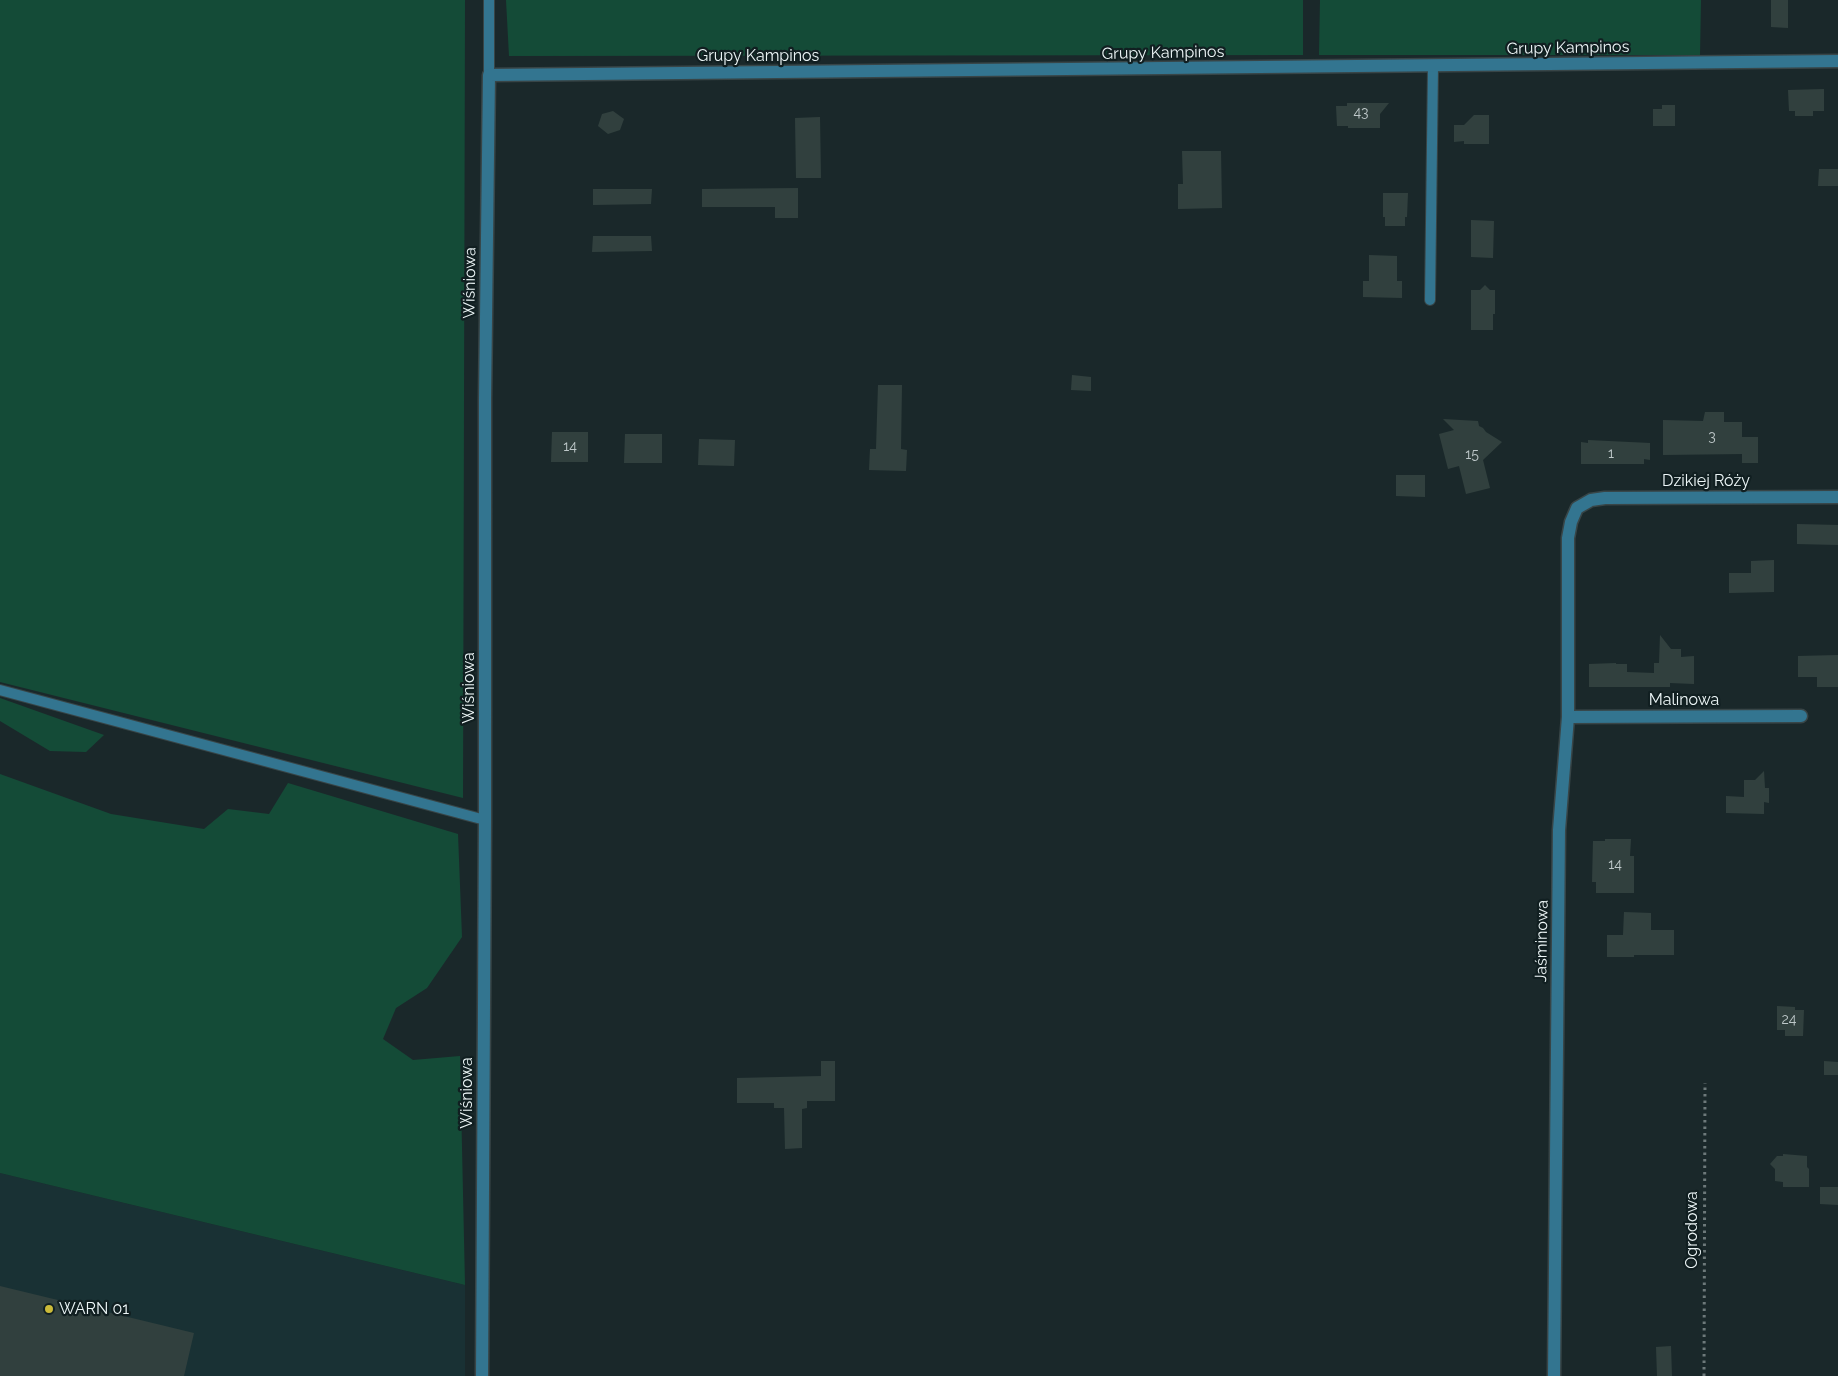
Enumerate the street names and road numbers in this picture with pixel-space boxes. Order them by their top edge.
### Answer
street label: Grupy Kampinos [1507,37,1629,59]
street label: Grupy Kampinos [1102,42,1224,64]
street label: Grupy Kampinos [697,46,819,66]
street label: Wiśniowa [460,247,480,319]
street label: Dzikiej Róży [1662,471,1750,491]
street label: Wiśniowa [459,652,479,724]
street label: Malinowa [1649,690,1719,710]
street label: Jaśminowa [1532,900,1552,982]
street label: Wiśniowa [457,1057,477,1129]
street label: Ogrodowa [1682,1191,1702,1269]

